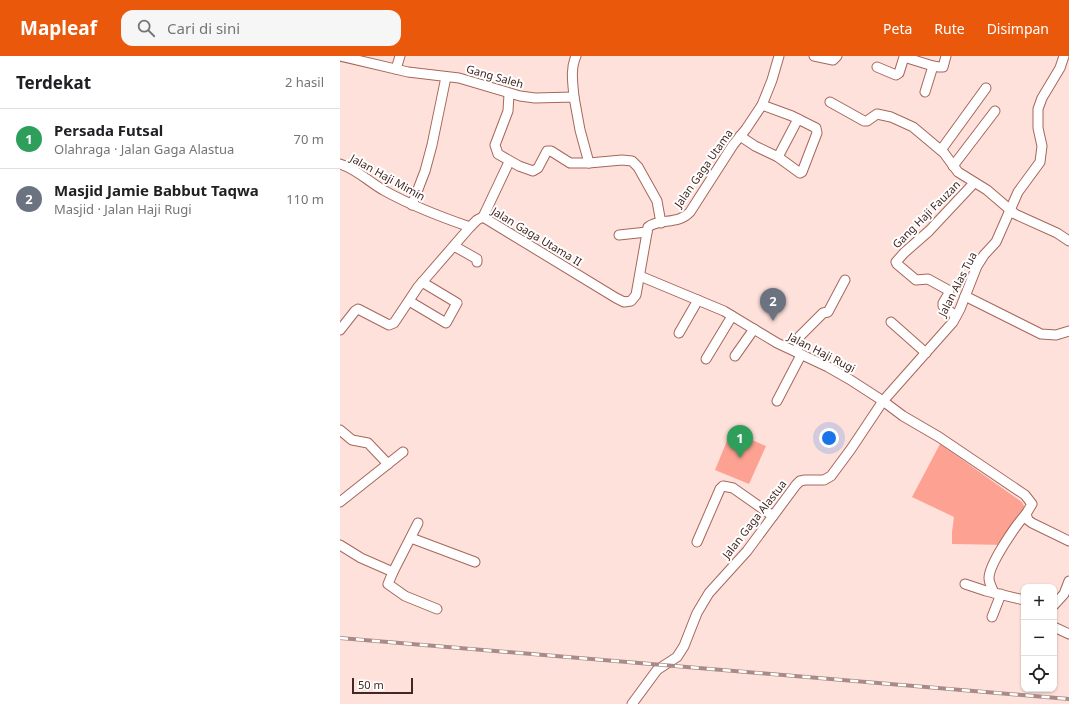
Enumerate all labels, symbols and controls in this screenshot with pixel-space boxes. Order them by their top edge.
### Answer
search box [121,10,401,46]
text: Mapleaf [20,15,97,41]
icon: search [135,17,157,39]
text: Cari di sini [167,18,240,38]
text: Peta [883,19,912,38]
text: Rute [934,19,965,38]
text: Disimpan [987,19,1049,38]
street label: Gang Saleh [465,61,525,91]
text: Terdekat [16,71,91,94]
text: 2 hasil [285,73,324,91]
text: Persada Futsal [54,120,163,140]
street label: Jalan Gaga Utama [670,126,736,211]
text: 1 [25,130,33,148]
text: 70 m [294,130,324,148]
text: Olahraga · Jalan Gaga Alastua [54,140,234,158]
street label: Jalan Haji Mimin [347,150,428,204]
street label: Gang Haji Fauzan [889,177,963,251]
text: Masjid Jamie Babbut Taqwa [54,180,259,200]
text: 2 [25,190,33,208]
text: 110 m [286,190,324,208]
text: Masjid · Jalan Haji Rugi [54,200,192,218]
street label: Jalan Gaga Utama II [488,203,585,269]
street label: Jalan Alas Tua [934,249,980,320]
pin: 2 [760,288,786,321]
street label: Jalan Haji Rugi [785,328,858,375]
pin: 1 [727,425,753,458]
your location [819,428,839,448]
street label: Jalan Gaga Alastua [718,477,789,562]
map controls [1021,584,1057,692]
button: + [1021,584,1057,620]
button: − [1021,620,1057,656]
button: locate [1021,656,1057,692]
scale bar [352,676,413,695]
text: 50 m [358,677,384,692]

